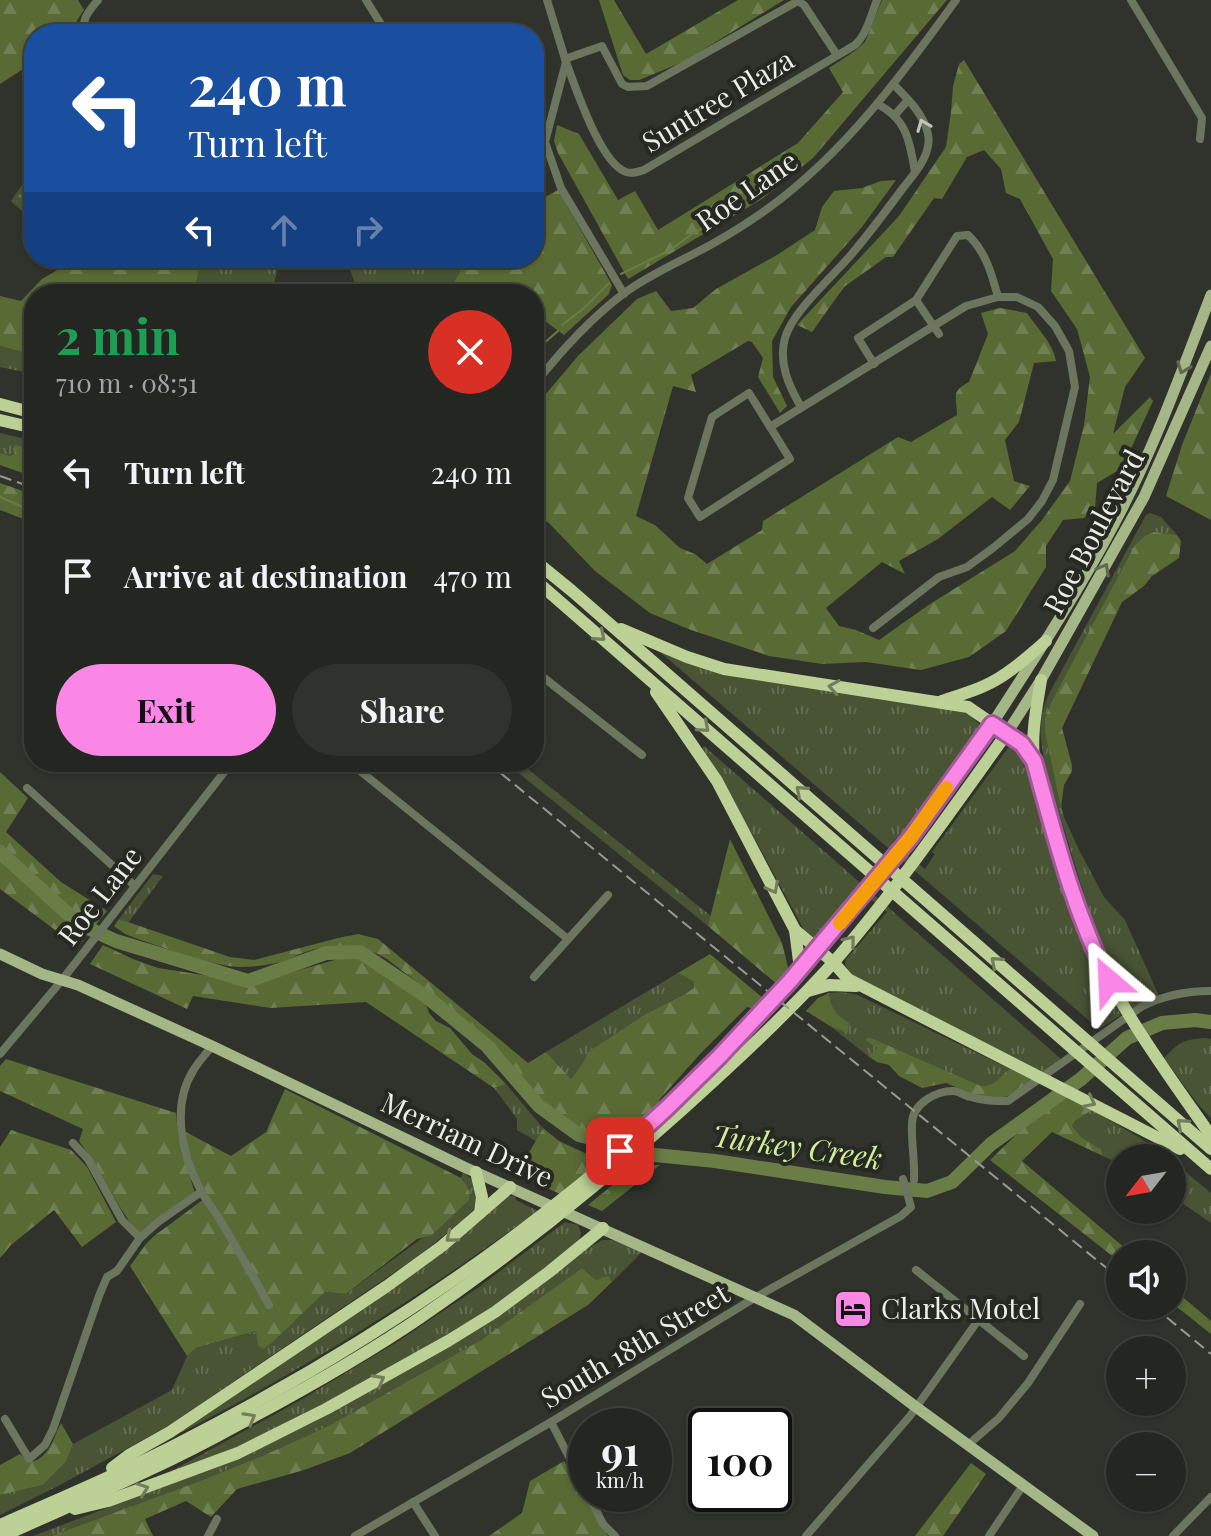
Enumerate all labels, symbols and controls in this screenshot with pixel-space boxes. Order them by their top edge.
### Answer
street label: Suntree Plaza [635,40,800,159]
text: 240 m [188,46,347,121]
icon: left [56,56,160,160]
text: Turn left [188,118,327,166]
one-way arrow [916,119,932,134]
street label: Roe Lane [688,141,804,238]
icon: left [178,208,222,252]
icon: ahead [262,208,306,252]
icon: right [346,208,390,252]
text: 2 min [56,303,180,367]
button: close [428,310,512,394]
one-way arrow [1176,360,1193,374]
text: 710 m · 08:51 [56,365,198,400]
street label: Roe Boulevard [1034,443,1152,620]
icon: left [56,450,100,494]
text: Turn left [124,452,245,492]
text: 240 m [431,452,512,492]
icon: arrive [56,554,100,598]
text: Arrive at destination [124,556,407,596]
text: 470 m [433,556,512,596]
one-way arrow [1094,564,1110,578]
one-way arrow [591,627,606,641]
button: Exit [56,664,276,756]
button: Share [292,664,512,756]
one-way arrow [827,679,840,696]
one-way arrow [695,717,710,732]
one-way arrow [795,786,810,801]
street label: Roe Lane [49,838,149,952]
one-way arrow [764,879,779,894]
one-way arrow [841,935,855,950]
position arrow [1067,939,1151,1023]
one-way arrow [991,958,1006,972]
street label: Merriam Drive [376,1083,560,1195]
one-way arrow [1081,1092,1096,1108]
water label: Turkey Creek [710,1114,885,1178]
pin [586,1117,654,1185]
one-way arrow [1177,1120,1192,1134]
icon: arrive [598,1129,642,1173]
north arrow [1106,1144,1186,1224]
map controls [1106,1144,1186,1512]
one-way arrow [446,1228,461,1242]
button: sound [1106,1240,1186,1320]
street label: South 18th Street [533,1273,736,1416]
hotel icon: Clarks Motel [832,1288,874,1330]
place label: Clarks Motel [881,1289,1040,1326]
button: + [1106,1336,1186,1416]
one-way arrow [370,1374,384,1390]
speed limit sign: 100 [688,1408,792,1512]
one-way arrow [242,1413,256,1428]
text: 91 [601,1423,639,1476]
button: − [1106,1432,1186,1512]
text: km/h [596,1466,644,1493]
one-way arrow [135,1482,149,1498]

